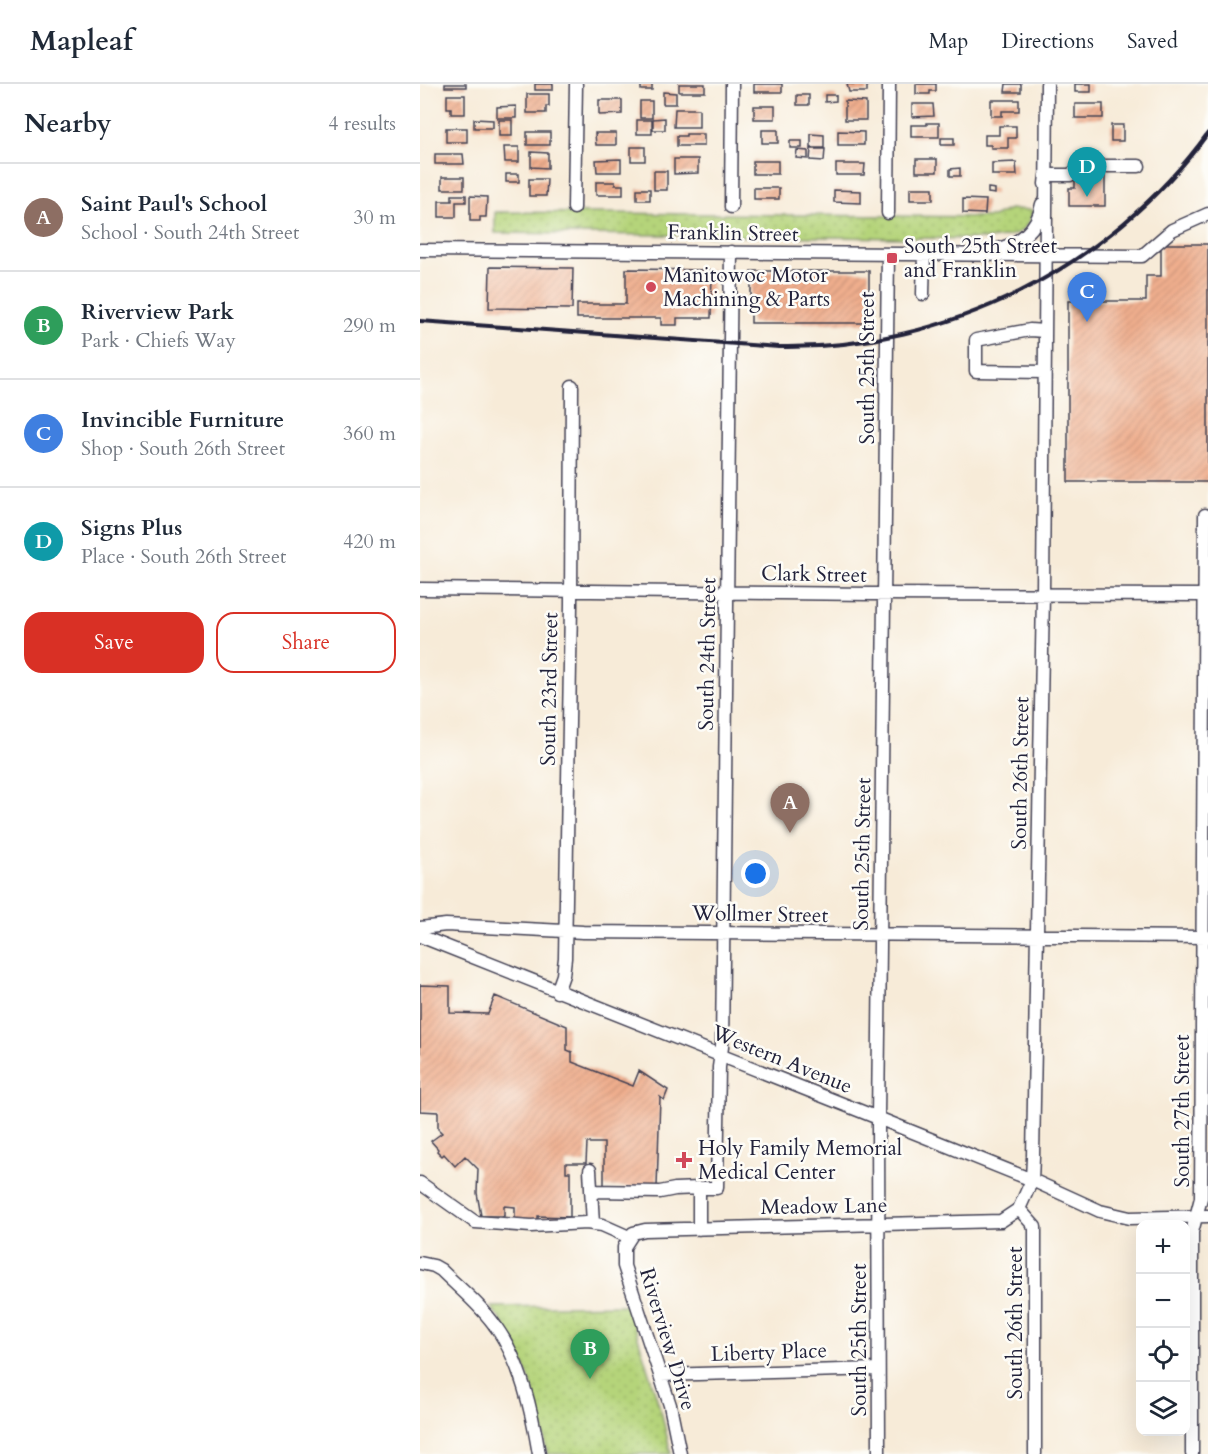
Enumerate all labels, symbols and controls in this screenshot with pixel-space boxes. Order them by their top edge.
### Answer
text: Mapleaf [30,22,133,60]
text: Map [928,27,968,56]
text: Directions [1001,27,1094,56]
text: Saved [1127,27,1178,56]
text: Nearby [24,106,112,141]
text: 4 results [328,110,396,137]
pin: D [1068,147,1106,197]
text: Saint Paul's School [81,189,267,219]
text: A [36,204,51,231]
text: 30 m [353,204,396,231]
street label: Franklin Street [667,218,799,249]
text: School · South 24th Street [81,219,299,246]
place label: South 25th Street and Franklin [904,232,1057,285]
marker: South 25th Street and Franklin [885,251,899,265]
place label: Manitowoc Motor Machining & Parts [663,261,830,314]
pin: C [1068,272,1106,322]
marker: Manitowoc Motor Machining & Parts [644,280,658,294]
street label: South 25th Street [853,291,882,445]
text: Riverview Park [81,297,234,327]
text: B [36,312,51,339]
text: 290 m [343,312,396,339]
text: Park · Chiefs Way [81,327,236,354]
text: Invincible Furniture [81,405,284,435]
text: C [36,420,51,447]
text: 360 m [343,420,396,447]
text: Shop · South 26th Street [81,435,285,462]
text: Signs Plus [81,513,182,543]
text: D [35,528,52,555]
text: 420 m [343,528,396,555]
text: Place · South 26th Street [81,543,286,570]
street label: Clark Street [761,559,867,590]
street label: South 24th Street [692,577,723,731]
button: Save [24,612,204,673]
button: Share [216,612,396,673]
street label: South 23rd Street [534,612,565,766]
street label: South 26th Street [1005,696,1036,850]
street label: South 25th Street [847,777,878,931]
pin: A [770,784,809,833]
your location [741,859,770,888]
street label: Wollmer Street [691,899,829,930]
street label: Western Avenue [706,1018,856,1101]
street label: South 27th Street [1168,1034,1197,1188]
place label: Holy Family Memorial Medical Center [698,1134,902,1187]
marker: Holy Family Memorial Medical Center [675,1151,693,1169]
street label: Meadow Lane [760,1191,888,1222]
map controls [1136,1220,1190,1436]
button: + [1136,1220,1190,1274]
street label: South 26th Street [1001,1246,1030,1400]
street label: South 25th Street [845,1263,874,1417]
street label: Riverview Drive [632,1264,703,1414]
button: − [1136,1274,1190,1328]
button: locate [1136,1328,1190,1382]
pin: B [570,1330,610,1379]
street label: Liberty Place [710,1336,828,1369]
button: layers [1136,1382,1190,1436]

